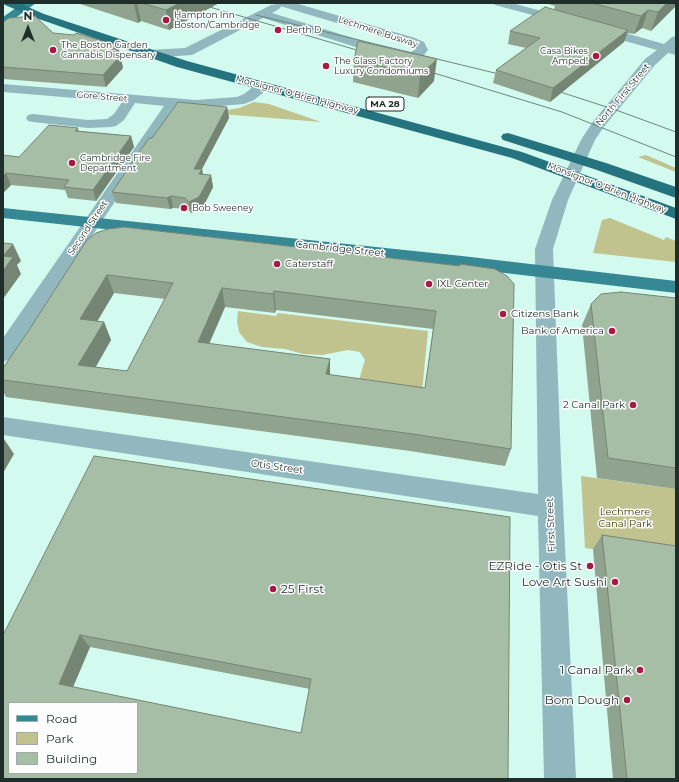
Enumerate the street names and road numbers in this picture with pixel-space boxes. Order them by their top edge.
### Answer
street label: Lechmere Busway [337,14,419,50]
street label: North First Street [594,62,652,128]
street label: Monsignor O'Brien Highway [235,73,359,117]
street label: Gore Street [76,89,128,105]
road number: MA 28 [366,97,404,111]
street label: Monsignor O'Brien Highway [546,160,668,216]
street label: Second Street [66,199,110,257]
street label: Cambridge Street [295,238,385,260]
street label: Otis Street [250,457,304,477]
street label: First Street [544,497,558,553]

